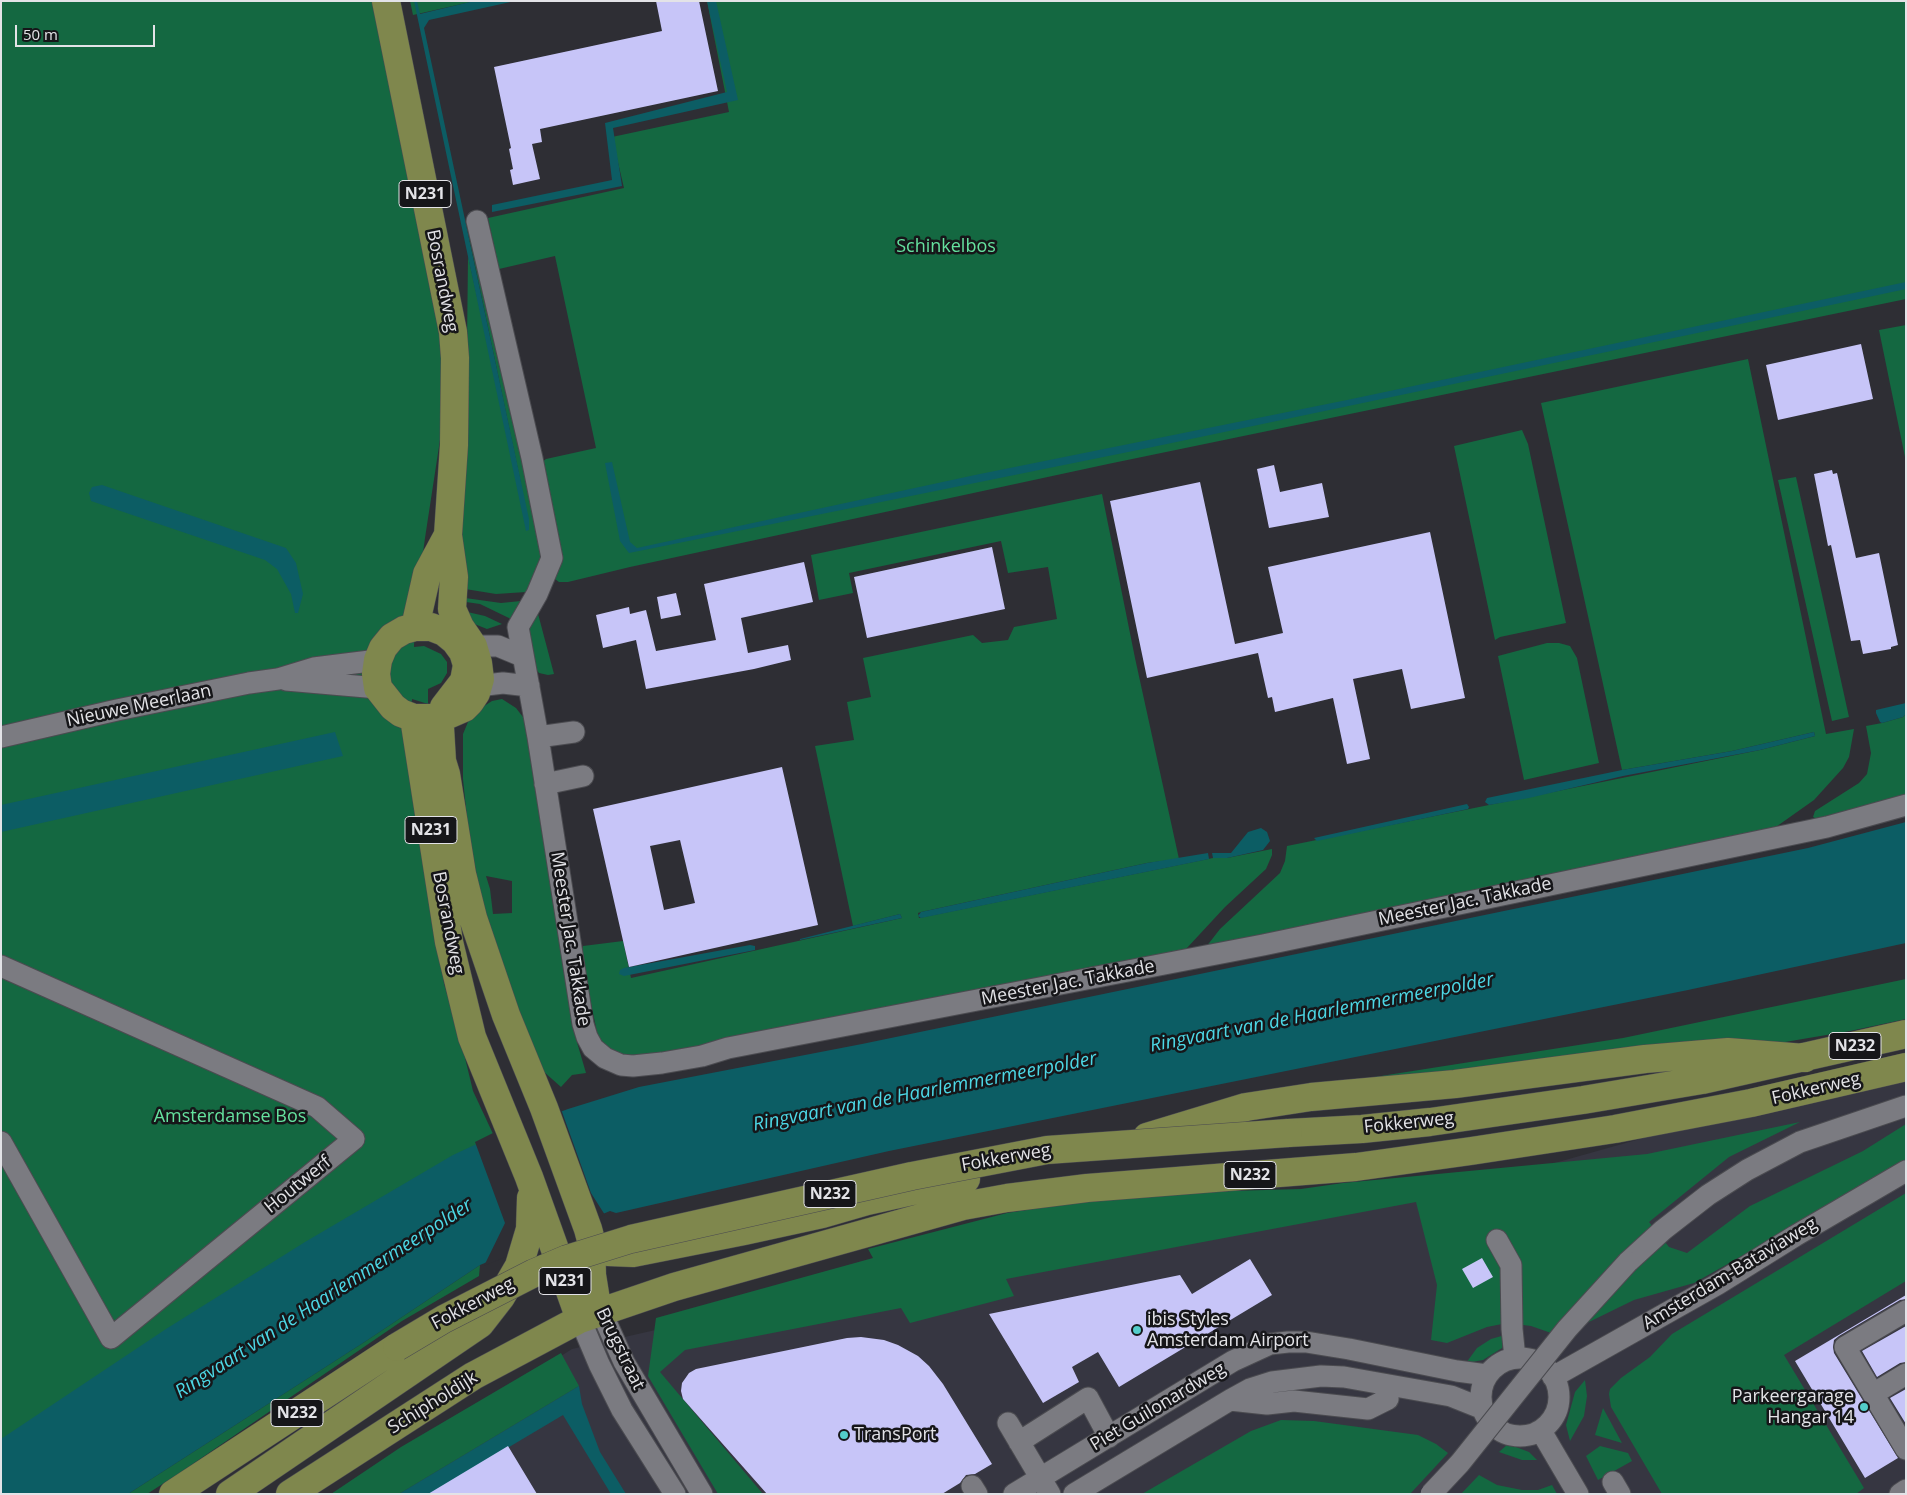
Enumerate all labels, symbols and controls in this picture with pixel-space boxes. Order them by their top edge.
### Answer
scale bar [18,15,158,47]
text: 50 m [23,24,58,44]
road number: N231 [399,180,451,208]
street label: Bosrandweg [421,228,463,334]
park label: Schinkelbos [896,236,996,258]
street label: Nieuwe Meerlaan [65,680,213,732]
road number: N231 [405,816,457,844]
street label: Meester Jac. Takkade [546,850,594,1028]
street label: Bosrandweg [427,870,469,976]
street label: Meester Jac. Takkade [1377,873,1553,931]
street label: Meester Jac. Takkade [979,956,1157,1010]
water label: Ringvaart van de Haarlemmermeerpolder [1148,968,1496,1058]
road number: N232 [1829,1032,1881,1060]
water label: Ringvaart van de Haarlemmermeerpolder [751,1047,1099,1137]
street label: Fokkerweg [1770,1068,1862,1110]
park label: Amsterdamse Bos [154,1106,306,1128]
street label: Fokkerweg [1363,1108,1455,1138]
street label: Fokkerweg [960,1140,1052,1176]
street label: Houtwerf [260,1152,336,1218]
road number: N232 [1224,1162,1276,1188]
road number: N232 [804,1180,856,1208]
water label: Ringvaart van de Haarlemmermeerpolder [171,1194,477,1404]
street label: Amsterdam-Bataviaweg [1639,1213,1821,1335]
road number: N231 [539,1268,591,1294]
street label: Fokkerweg [428,1273,518,1335]
street label: Brugstraat [591,1304,649,1394]
place label: ibis Styles Amsterdam Airport [1147,1309,1309,1352]
marker: ibis Styles Amsterdam Airport [1131,1324,1143,1336]
street label: Piet Guilonardweg [1086,1358,1230,1456]
street label: Schipholdijk [384,1367,482,1439]
place label: Parkeergarage Hangar 14 [1732,1386,1854,1428]
road number: N232 [271,1400,323,1426]
marker: Parkeergarage Hangar 14 [1858,1401,1870,1413]
place label: TransPort [854,1424,936,1446]
marker: TransPort [838,1429,850,1441]

